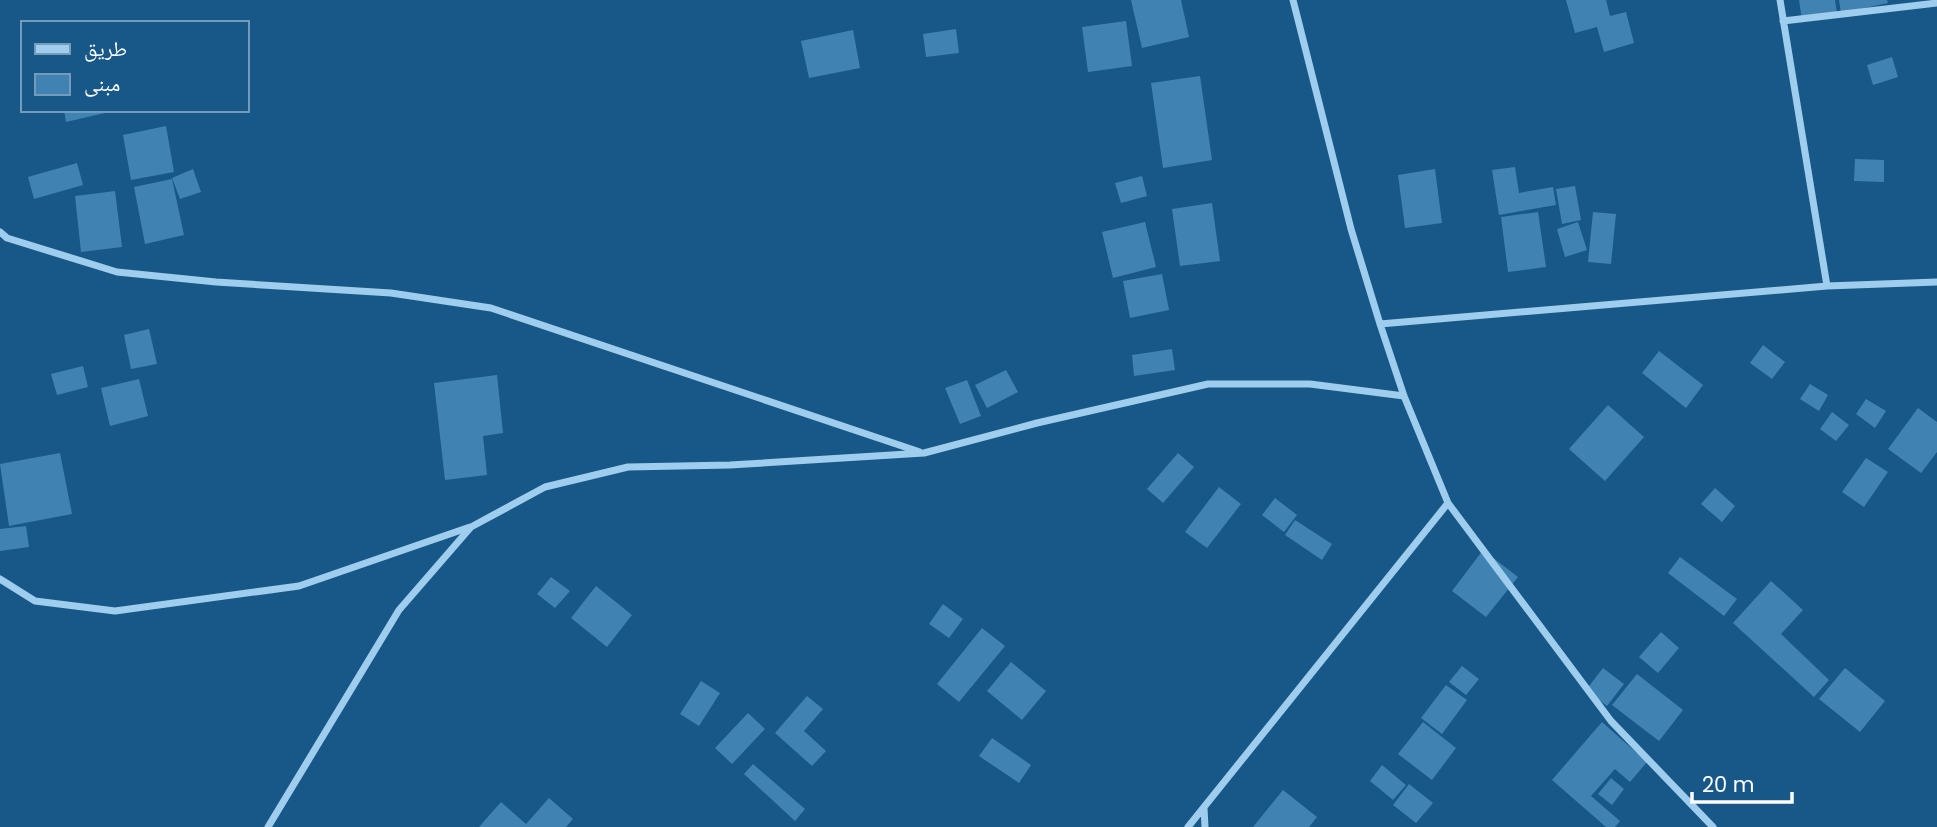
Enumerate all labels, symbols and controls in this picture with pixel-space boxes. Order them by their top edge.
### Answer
legend [21,21,248,112]
text: طريق [84,34,127,63]
text: مبنى [84,69,120,98]
scale bar [1692,760,1792,804]
text: 20 m [1702,770,1755,799]

